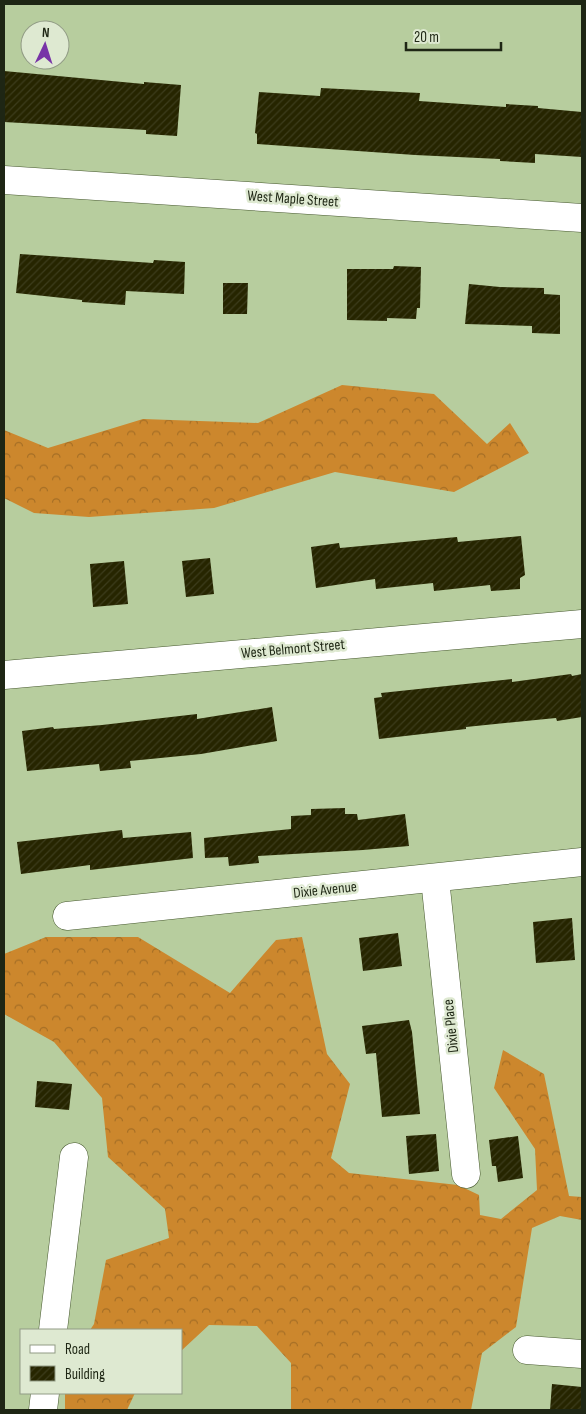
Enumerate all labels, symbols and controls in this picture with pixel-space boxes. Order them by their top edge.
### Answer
north arrow [20,20,70,70]
scale bar [406,20,501,52]
text: N [42,24,50,41]
text: 20 m [414,28,439,47]
street label: West Maple Street [247,186,340,212]
street label: West Belmont Street [240,635,346,663]
street label: Dixie Avenue [292,877,358,903]
street label: Dixie Place [439,998,463,1054]
legend [20,1329,182,1394]
text: Road [65,1340,90,1359]
text: Building [65,1365,105,1384]

